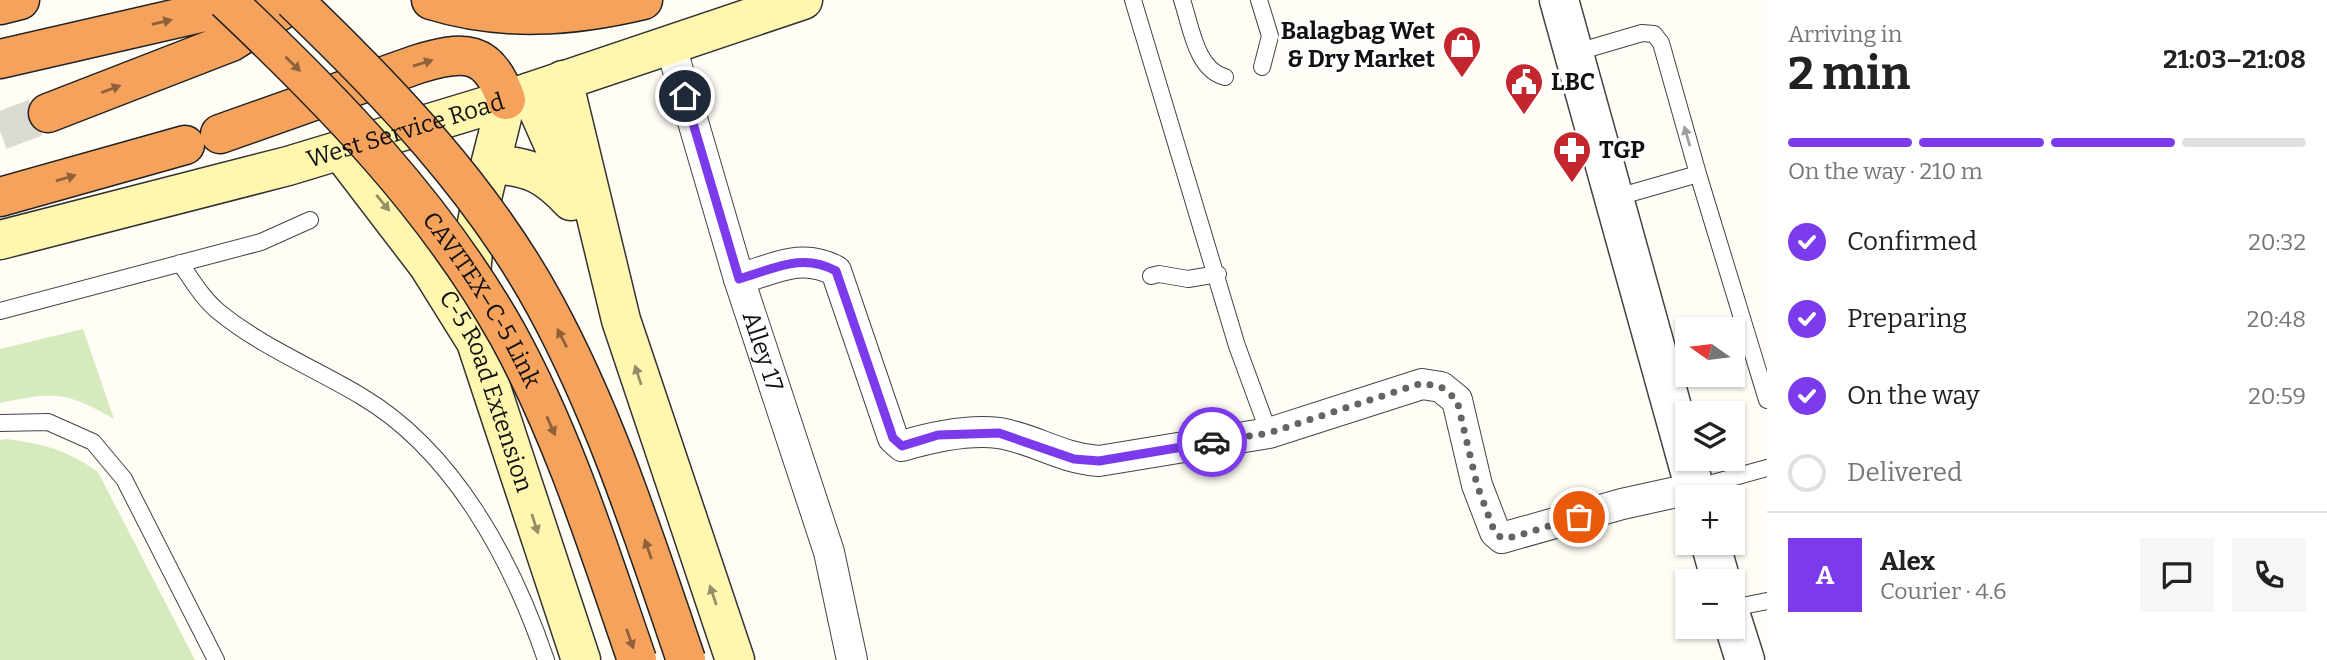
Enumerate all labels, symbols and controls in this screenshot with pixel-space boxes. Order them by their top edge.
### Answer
one-way arrow [151,16,173,27]
place label: Balagbag Wet & Dry Market [1281,17,1436,73]
text: Arriving in [1788,20,1902,48]
shop icon: Balagbag Wet & Dry Market [1441,24,1483,79]
text: 21:03–21:08 [2163,44,2306,75]
text: 2 min [1788,46,1910,101]
one-way arrow [284,55,301,71]
one-way arrow [412,57,433,67]
public building icon: LBC [1503,61,1545,116]
pin [655,66,715,126]
place label: LBC [1551,68,1595,96]
icon: home [666,77,704,115]
one-way arrow [101,83,122,94]
street label: West Service Road [303,87,508,174]
one-way arrow [1682,125,1692,146]
pharmacy icon: TGP [1551,129,1593,184]
place label: TGP [1599,136,1645,164]
text: On the way · 210 m [1788,157,1983,185]
one-way arrow [56,173,77,183]
one-way arrow [375,194,390,212]
street label: CAVITEX–C-5 Link [417,206,547,392]
icon: check [1788,223,1826,261]
text: Confirmed [1847,226,1977,257]
text: 20:32 [2248,228,2306,256]
street label: C-5 Road Extension [433,285,539,496]
icon: check [1788,300,1826,338]
text: Preparing [1847,303,1967,334]
text: 20:48 [2247,305,2306,333]
street label: Alley 17 [737,308,789,395]
north arrow [1675,317,1745,387]
map controls [1675,317,1745,639]
one-way arrow [557,328,569,348]
one-way arrow [632,364,643,385]
icon: check [1788,377,1826,415]
text: On the way [1847,380,1980,411]
text: 20:59 [2248,382,2306,410]
button: layers [1675,401,1745,471]
courier [1177,407,1247,477]
one-way arrow [545,416,557,436]
icon: car [1193,423,1231,461]
text: Delivered [1847,457,1962,488]
button: + [1675,485,1745,555]
pin [1549,487,1609,547]
icon: bag [1560,498,1598,536]
one-way arrow [530,513,541,534]
one-way arrow [642,538,653,559]
button: chat [2140,538,2214,612]
button: phone [2232,538,2306,612]
text: Alex [1880,546,1935,577]
text: A [1816,560,1834,591]
button: − [1675,569,1745,639]
text: Courier · 4.6 [1880,577,2007,605]
one-way arrow [707,585,718,606]
one-way arrow [625,629,636,650]

